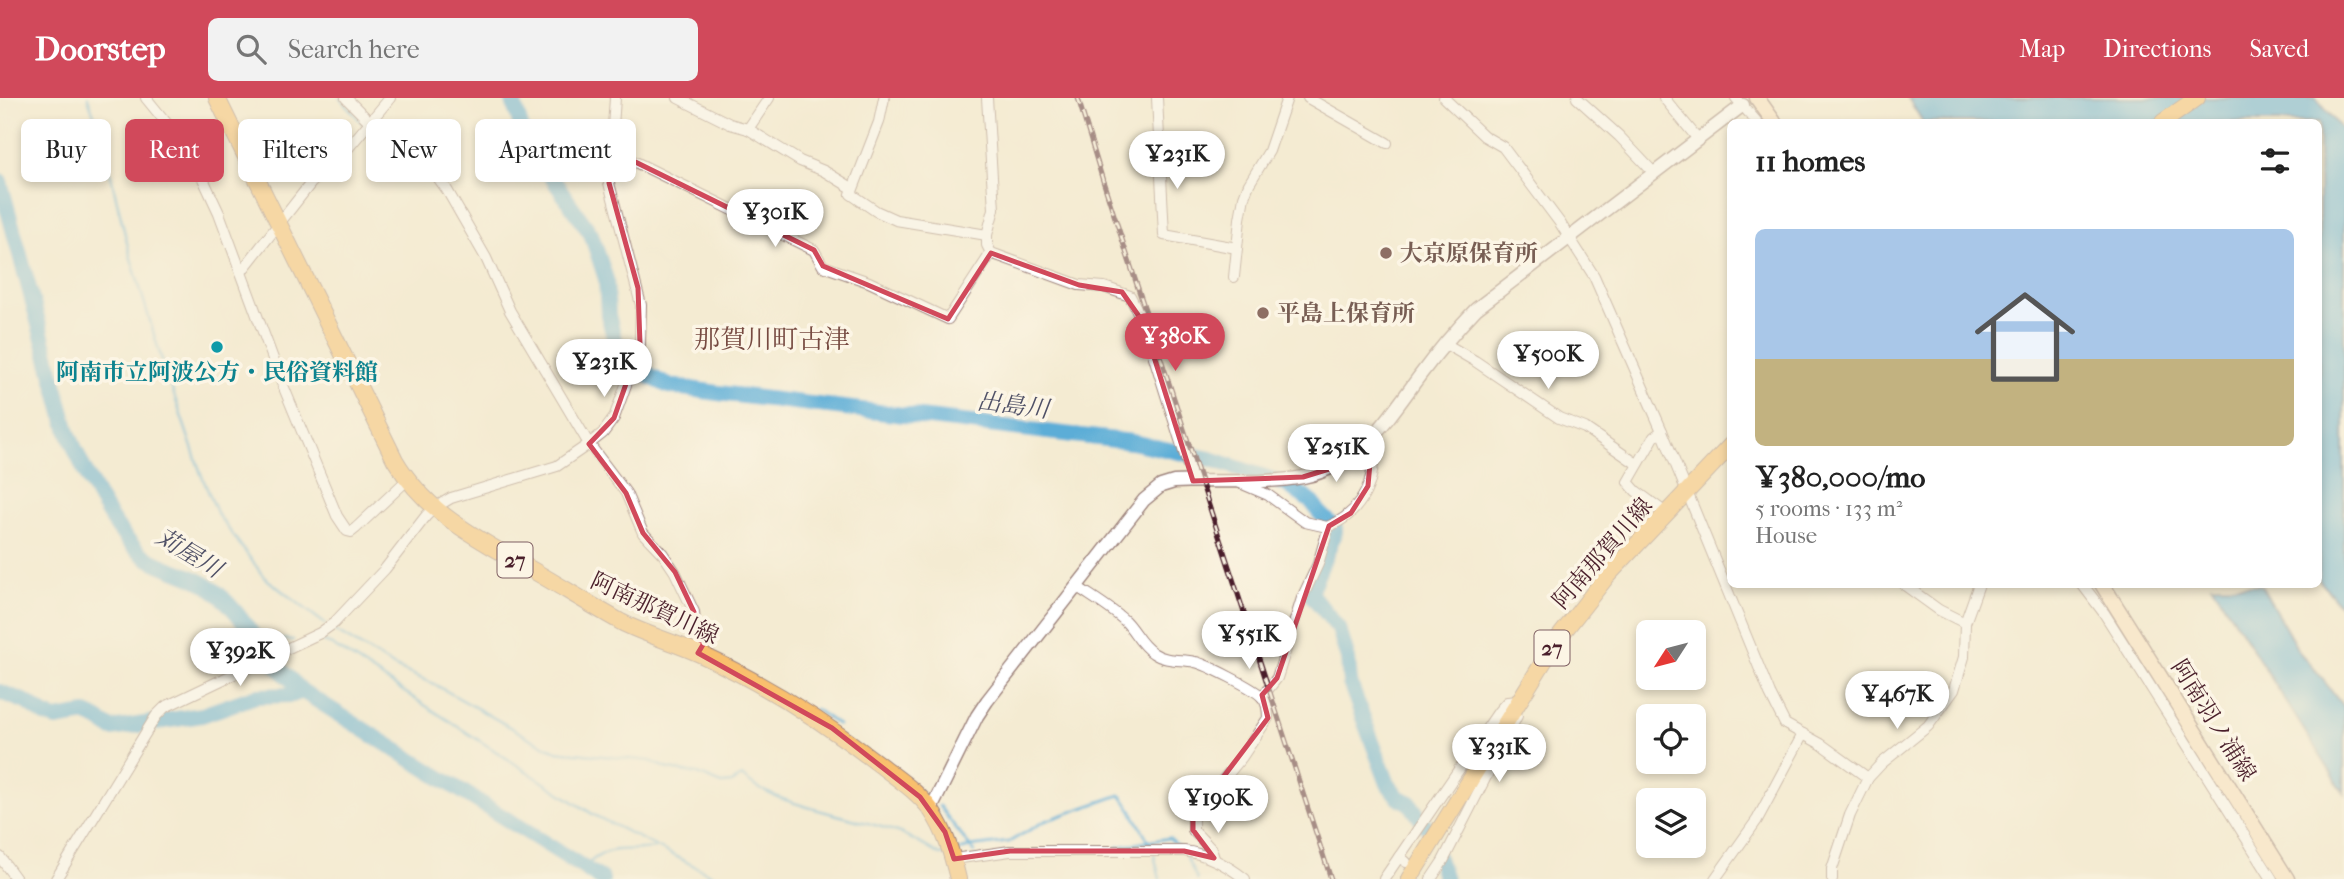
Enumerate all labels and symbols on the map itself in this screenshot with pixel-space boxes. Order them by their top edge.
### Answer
pin: ¥231K [1128,132,1226,191]
pin: ¥301K [726,190,824,249]
place label: 大京原保育所 [1400,240,1538,267]
marker: 大京原保育所 [1378,245,1394,261]
place label: 平島上保育所 [1277,300,1415,327]
marker: 平島上保育所 [1255,305,1271,321]
pin: ¥380K [1126,314,1224,373]
district label: 那賀川町古津 [694,324,850,355]
pin: ¥500K [1499,331,1597,391]
marker: 阿南市立阿波公方・民俗資料館 [209,339,225,355]
pin: ¥231K [555,340,653,399]
place label: 阿南市立阿波公方・民俗資料館 [56,359,378,386]
water label: 出島川 [976,387,1053,424]
pin: ¥251K [1287,424,1385,484]
street label: 阿南那賀川線 [1547,492,1658,614]
water label: 苅屋川 [151,522,230,585]
road number: 27 [498,542,532,578]
street label: 阿南那賀川線 [587,567,723,650]
pin: ¥551K [1200,612,1298,671]
north arrow [1636,620,1706,690]
pin: ¥392K [191,628,289,688]
road number: 27 [1534,630,1570,666]
street label: 阿南羽ノ浦線 [2166,655,2262,786]
pin: ¥467K [1848,672,1946,731]
pin: ¥331K [1450,724,1548,784]
pin: ¥190K [1169,776,1267,835]

